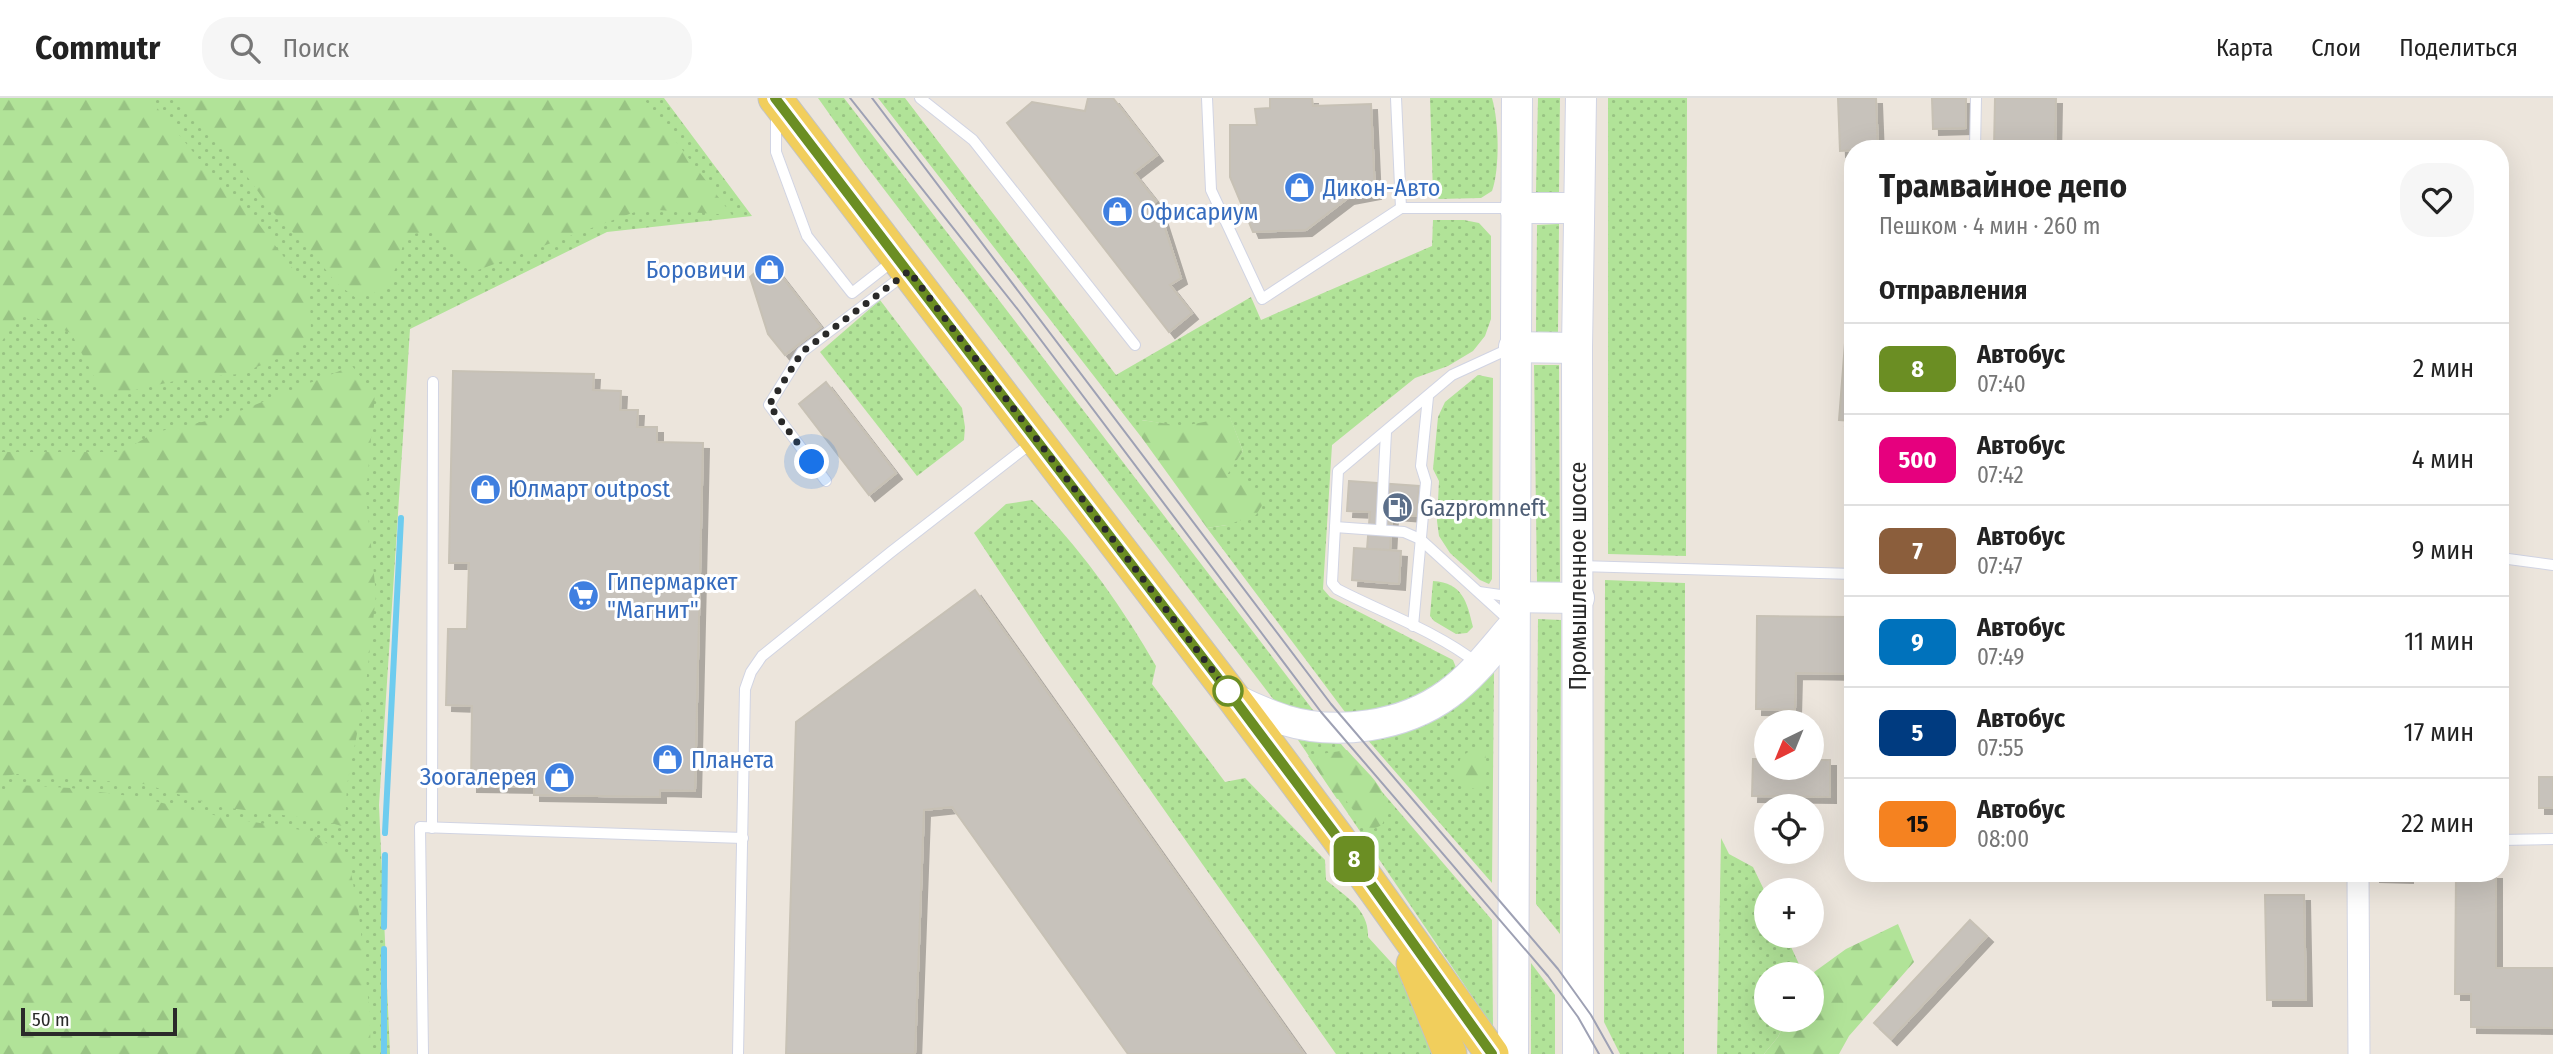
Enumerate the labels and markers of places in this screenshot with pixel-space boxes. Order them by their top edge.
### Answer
shop icon: Дикон-Авто [1283,171,1317,205]
place label: Дикон-Авто [1322,174,1440,202]
shop icon: Офисариум [1100,195,1134,229]
place label: Офисариум [1140,198,1258,226]
shop icon: Боровичи [752,253,786,287]
place label: Боровичи [646,256,746,284]
shop icon: Юлмарт outpost [468,472,502,506]
place label: Юлмарт outpost [508,475,670,503]
fuel station icon: Gazpromneft [1380,491,1414,525]
place label: Gazpromneft [1420,494,1546,522]
place label: Гипермаркет "Магнит" [607,568,738,624]
supermarket icon: Гипермаркет "Магнит" [567,579,601,613]
unlabelled marker [1213,676,1243,706]
shop icon: Планета [651,743,685,777]
place label: Планета [691,746,774,774]
shop icon: Зоогалерея [543,760,577,794]
place label: Зоогалерея [420,763,537,791]

